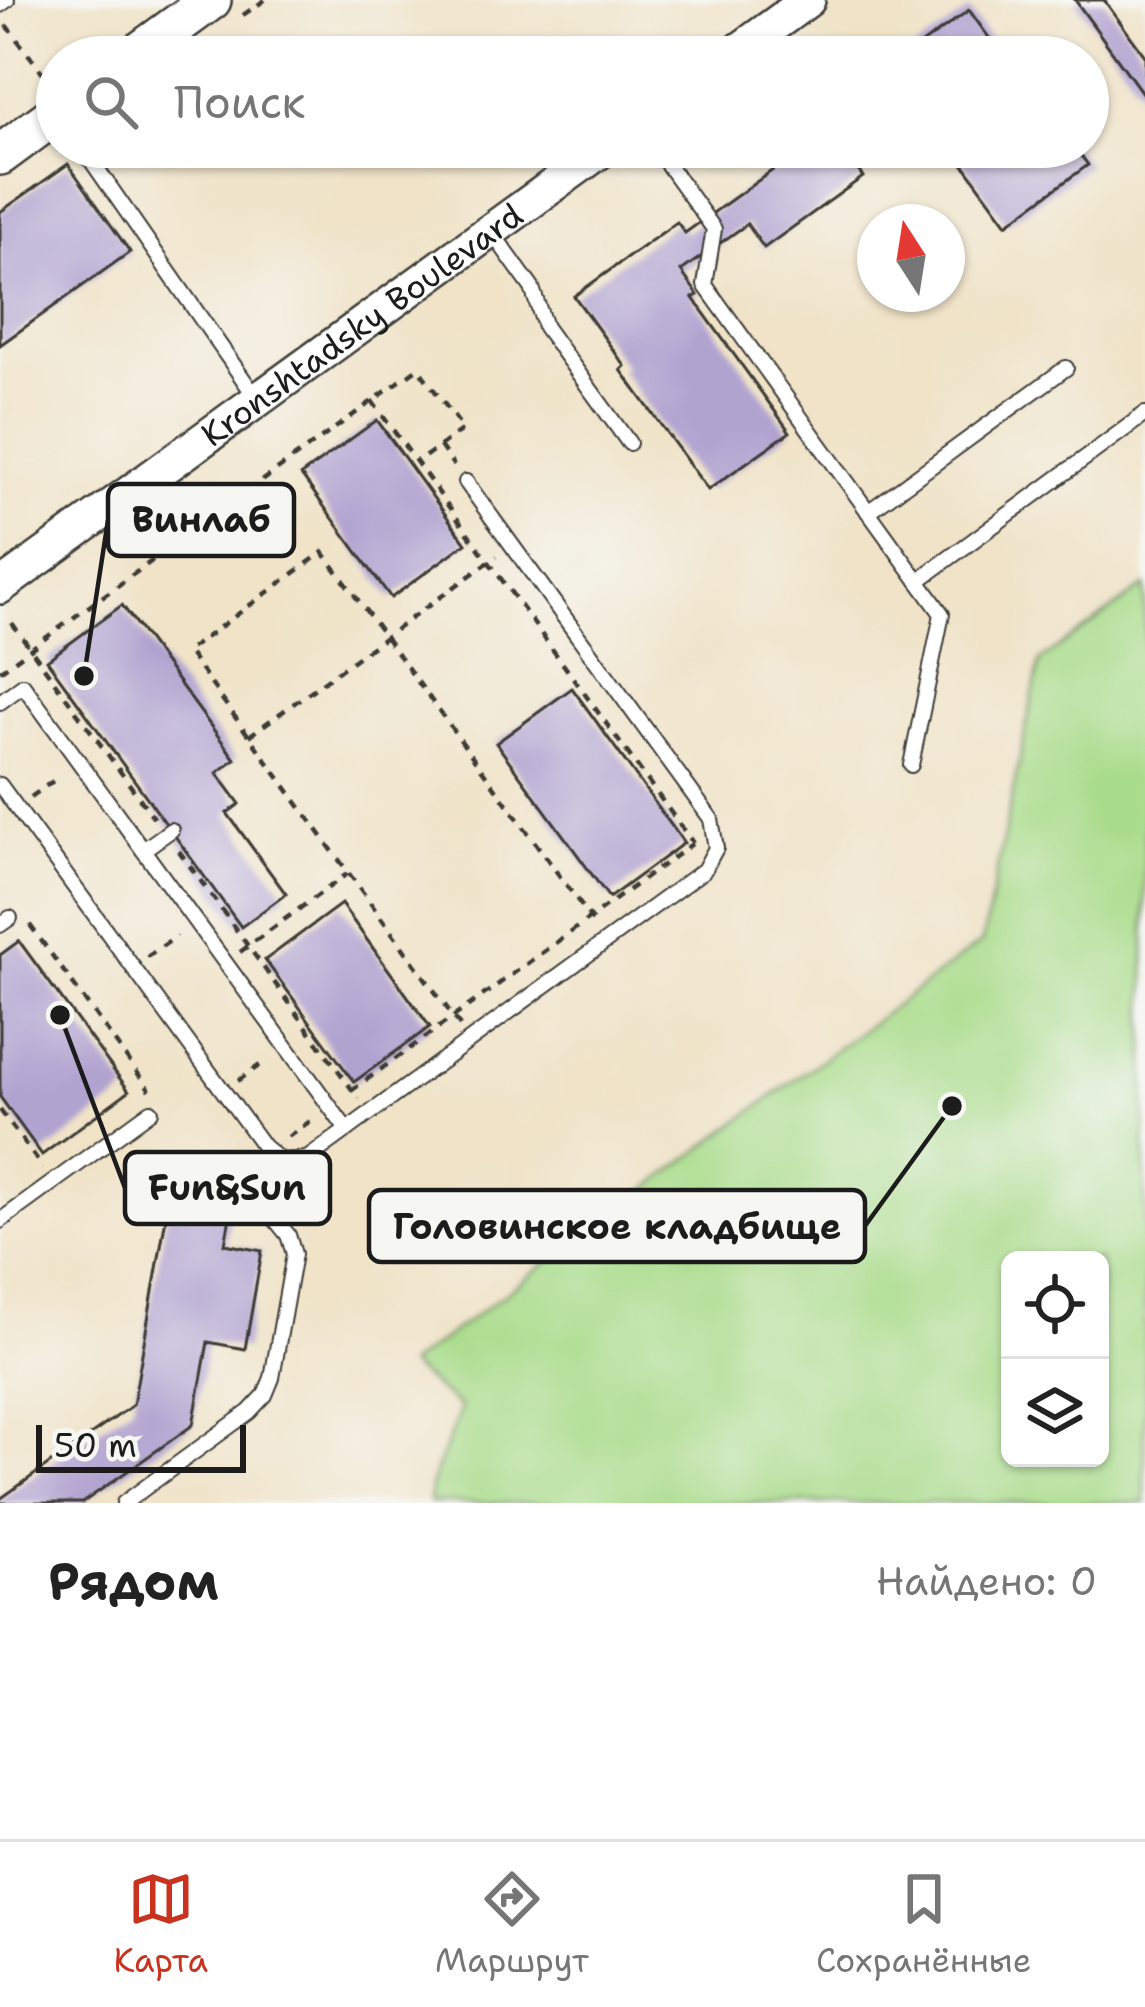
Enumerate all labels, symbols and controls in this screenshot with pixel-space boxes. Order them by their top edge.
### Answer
search box [36,36,1109,168]
icon: search [78,69,144,135]
text: Поиск [174,72,305,132]
street label: Kronshtadsky Boulevard [192,192,532,456]
north arrow [857,204,965,312]
callout: Винлаб [108,484,294,556]
text: Винлаб [132,495,270,544]
callout: Fun&Sun [125,1152,330,1224]
text: Fun&Sun [148,1163,306,1212]
callout: Головинское кладбище [369,1190,865,1262]
text: Головинское кладбище [393,1202,841,1251]
map controls [1001,1251,1109,1467]
button: locate [1001,1251,1109,1359]
button: layers [1001,1359,1109,1467]
scale bar [36,1419,246,1472]
text: 50 m [54,1423,137,1468]
text: Рядом [48,1547,219,1615]
text: Найдено: 0 [876,1555,1097,1607]
tab: Карта [114,1866,208,1983]
tab: Маршрут [435,1866,589,1983]
tab: Сохранённые [816,1866,1031,1983]

